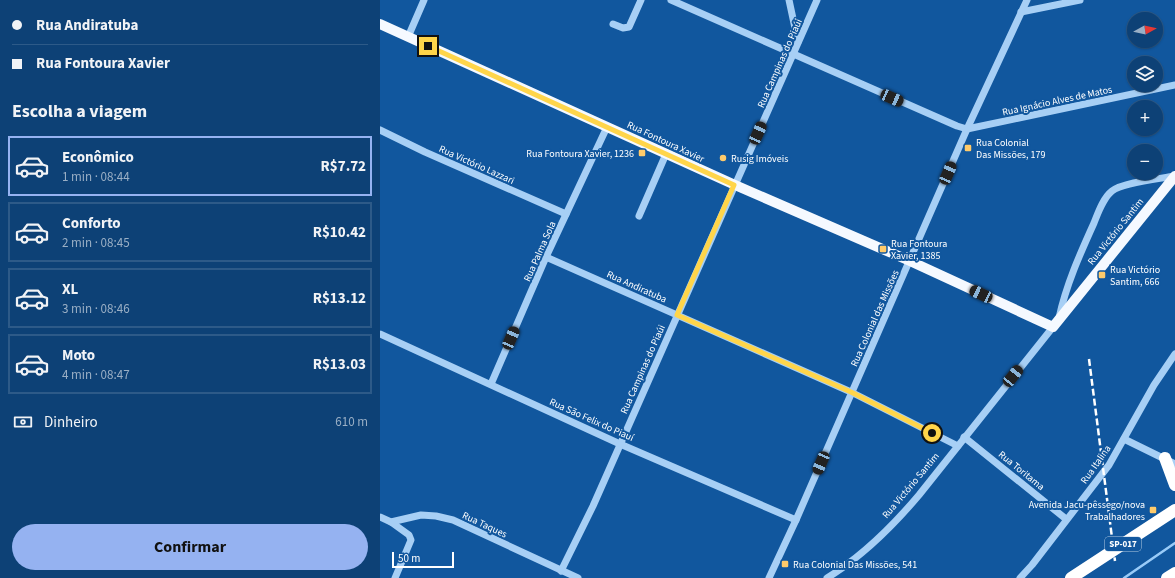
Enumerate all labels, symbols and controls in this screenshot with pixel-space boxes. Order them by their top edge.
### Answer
north arrow [1127,12,1163,48]
map controls [1127,12,1163,180]
text: Rua Andiratuba [36,15,138,36]
street label: Rua Campinas do Piaúi [754,17,806,110]
route end [419,37,437,55]
text: Rua Fontoura Xavier [36,53,170,74]
button: layers [1127,56,1163,92]
street label: Rua Ignácio Alves de Matos [1001,82,1113,119]
car [879,88,905,108]
text: Escolha a viagem [12,99,147,124]
button: + [1127,100,1163,136]
street label: Rua Fontoura Xavier [625,118,707,166]
car [748,120,768,146]
place label: Rua Colonial Das Missões, 179 [976,136,1045,162]
street label: Rua Victório Lazzari [437,142,517,188]
marker: Rua Colonial Das Missões, 179 [963,143,973,153]
button: − [1127,144,1163,180]
text: Econômico [62,147,134,168]
place label: Rua Fontoura Xavier, 1236 [526,147,634,161]
icon: car [14,148,50,184]
marker: Rua Fontoura Xavier, 1236 [637,148,647,158]
place label: Rusig Imóveis [731,152,788,166]
marker: Rusig Imóveis [718,153,728,163]
text: R$7.72 [321,156,366,177]
car [938,160,958,186]
text: 1 min · 08:44 [62,168,130,186]
street label: Rua Victório Santim [1084,195,1147,268]
text: Conforto [62,213,121,234]
icon: car [14,214,50,250]
street label: Rua Palma Sola [520,219,559,284]
text: R$10.42 [313,222,366,243]
text: 2 min · 08:45 [62,234,130,252]
place label: Rua Fontoura Xavier, 1385 [891,237,947,263]
marker: Rua Fontoura Xavier, 1385 [878,244,888,254]
place label: Rua Victório Santim, 666 [1110,263,1160,289]
street label: Rua Andiratuba [604,267,669,306]
street label: Rua Colonial das Missões [847,268,903,369]
marker: Rua Victório Santim, 666 [1097,270,1107,280]
text: XL [62,279,78,300]
icon: car [14,280,50,316]
car [968,283,994,305]
text: R$13.12 [313,288,366,309]
text: 3 min · 08:46 [62,300,130,318]
street label: Rua Campinas do Piaúi [617,323,669,416]
car [501,325,521,351]
text: Moto [62,345,95,366]
icon: car [14,346,50,382]
text: R$13.03 [313,354,366,375]
car [1001,363,1025,389]
text: 4 min · 08:47 [62,366,130,384]
street label: Rua São Felix do Piauí [547,395,637,445]
icon: cash [12,411,34,433]
text: Dinheiro [44,412,98,433]
text: 610 m [335,413,368,431]
route start [923,424,941,442]
street label: Rua Italina [1077,442,1114,487]
street label: Rua Toritama [995,448,1047,494]
car [811,450,831,476]
street label: Rua Victório Santim [879,450,943,522]
place label: Avenida Jacu-pêssego/nova Trabalhadores [1029,498,1145,524]
marker: Avenida Jacu-pêssego/nova Trabalhadores [1148,505,1158,515]
street label: Rua Taques [460,508,509,541]
button: Confirmar [12,524,368,570]
road number: SP-017 [1105,537,1141,551]
scale bar [392,550,454,569]
text: 50 m [398,551,420,566]
place label: Rua Colonial Das Missões, 541 [793,558,917,572]
marker: Rua Colonial Das Missões, 541 [780,559,790,569]

